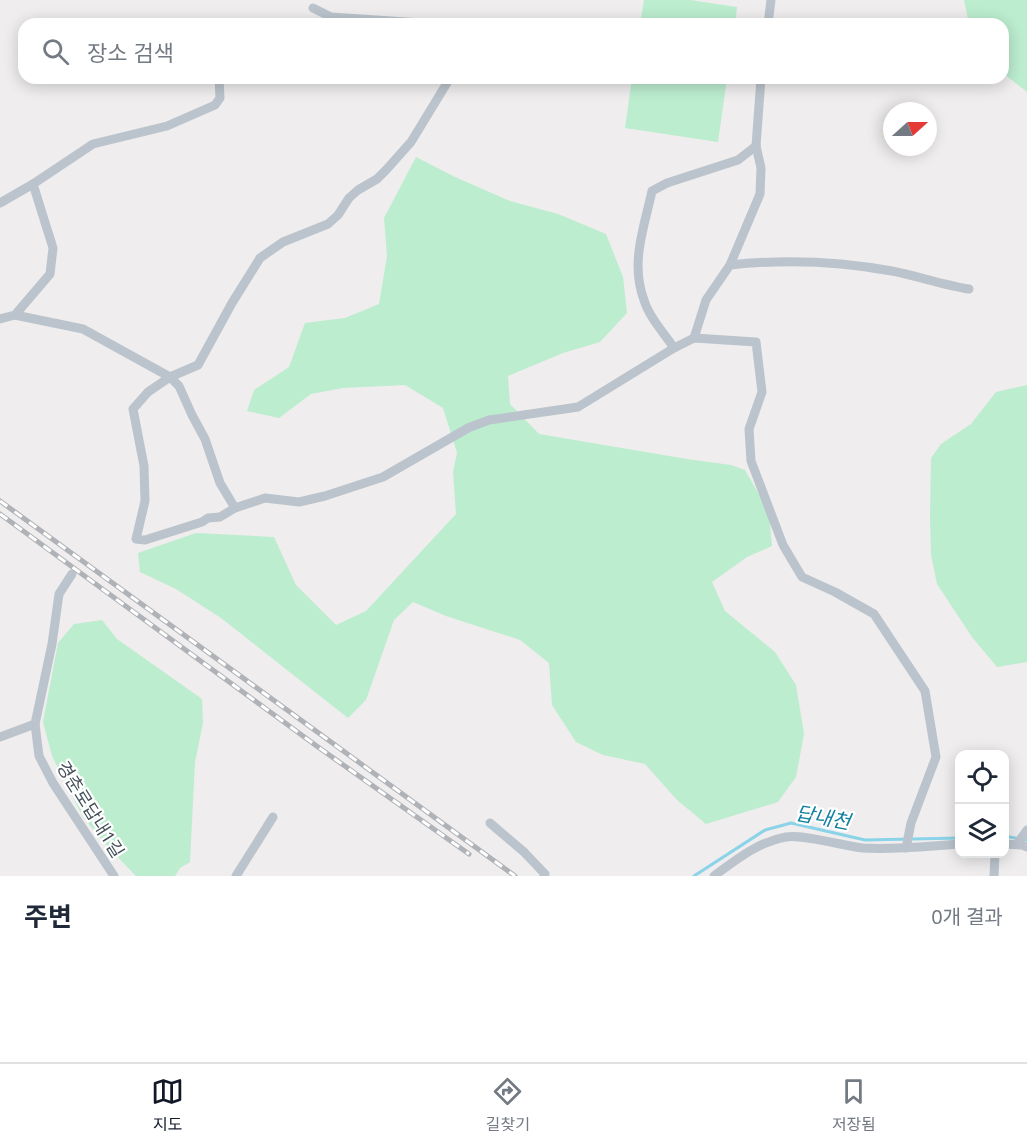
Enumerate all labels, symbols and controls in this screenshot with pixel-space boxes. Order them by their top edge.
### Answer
search box [18,18,1009,84]
icon: search [39,35,72,68]
text: 장소 검색 [87,37,174,67]
north arrow [883,102,937,156]
map controls [955,750,1009,858]
button: locate [955,750,1009,804]
street label: 경춘로답내1길 [52,756,130,862]
water label: 답내천 [793,799,855,836]
button: layers [955,804,1009,858]
text: 주변 [24,898,72,934]
text: 0개 결과 [931,903,1003,930]
tab: 지도 [151,1075,184,1135]
tab: 길찾기 [486,1075,530,1135]
tab: 저장됨 [832,1075,876,1135]

